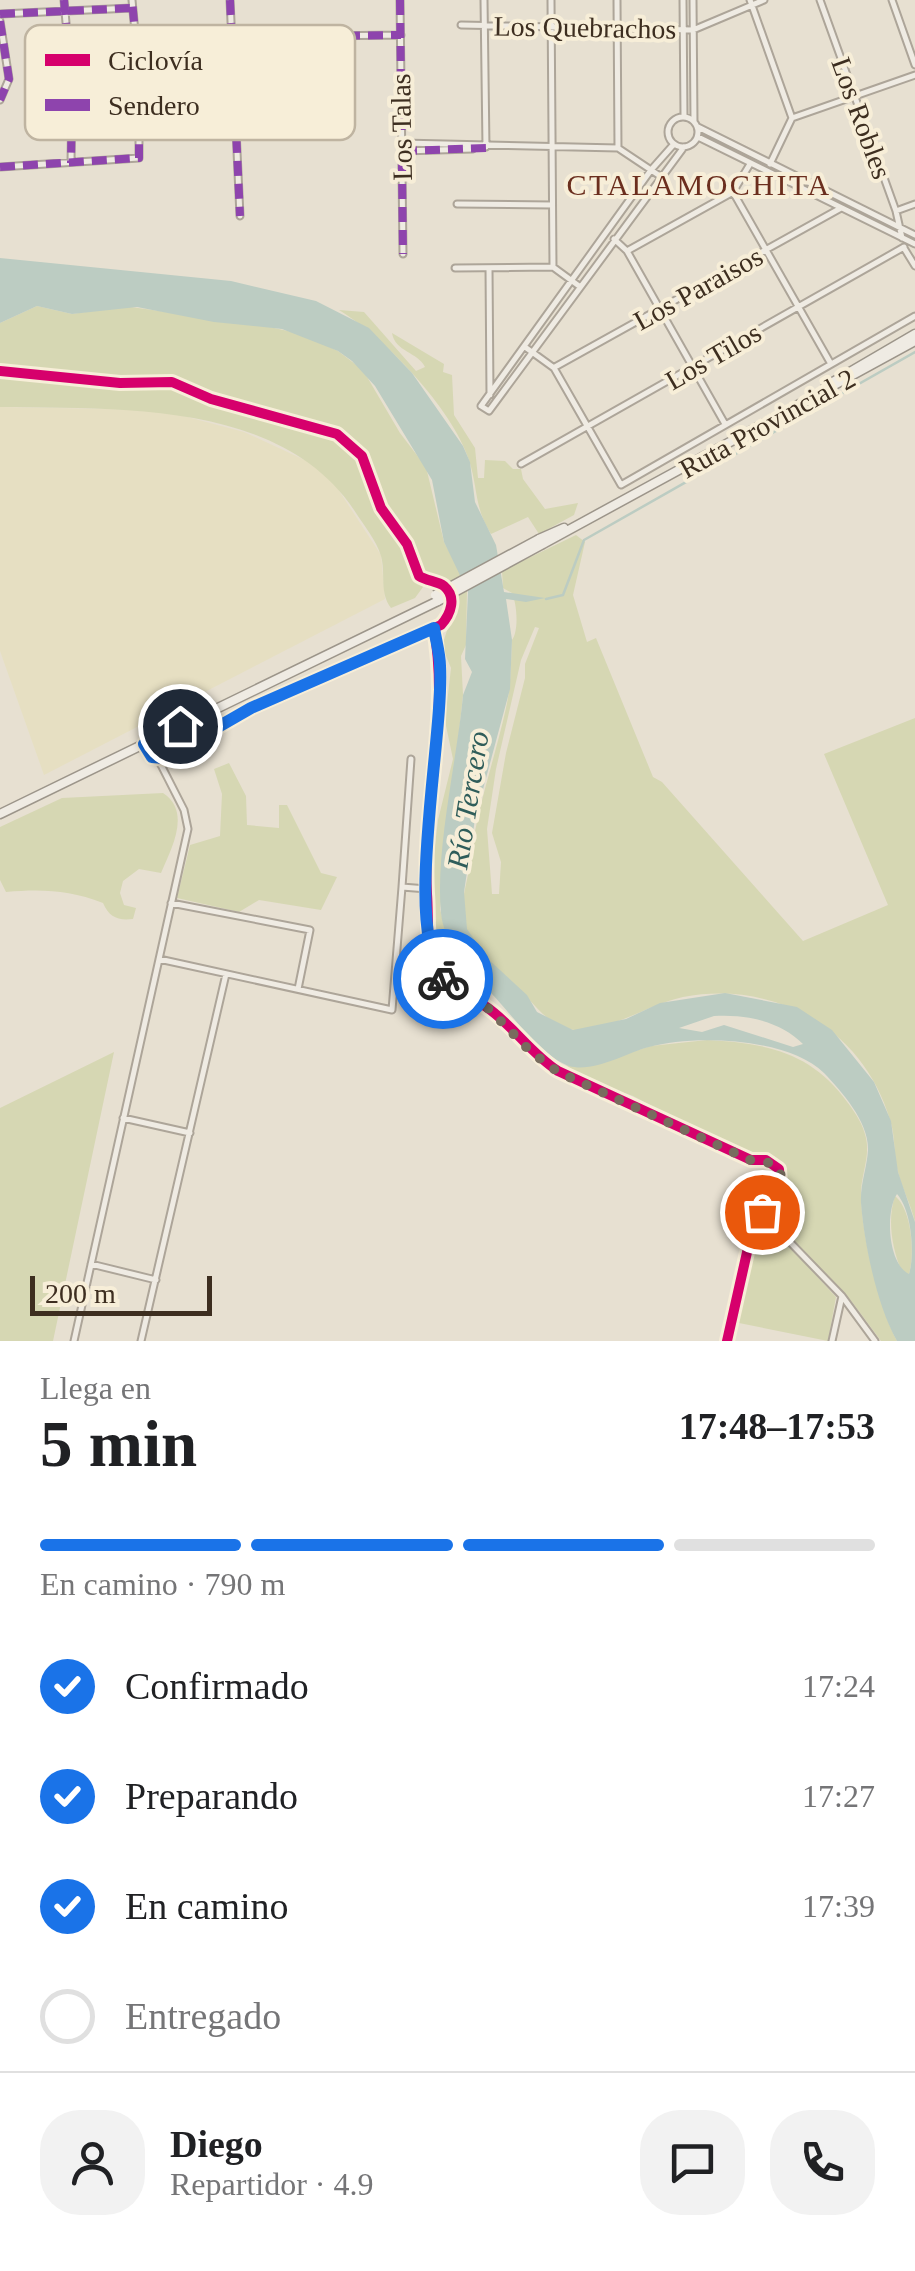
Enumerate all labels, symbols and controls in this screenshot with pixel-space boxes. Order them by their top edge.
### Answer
street label: Los Quebrachos [493,10,677,45]
legend [25,25,355,140]
text: Ciclovía [108,45,203,76]
street label: Los Robles [825,53,898,183]
street label: Los Talas [385,73,418,181]
text: Sendero [108,90,200,121]
district label: CTALAMOCHITA [566,168,832,201]
street label: Los Paraisos [628,240,768,336]
street label: Los Tilos [660,317,767,396]
street label: Ruta Provincial 2 [674,362,860,485]
pin [138,684,223,769]
icon: home [153,699,208,754]
water label: Río Tercero [440,729,495,872]
courier [393,929,493,1029]
icon: bike [416,952,471,1007]
pin [720,1170,805,1255]
icon: bag [735,1185,790,1240]
scale bar [30,1271,212,1316]
text: 200 m [45,1278,116,1309]
text: Llega en [40,1370,151,1406]
text: 17:48–17:53 [679,1405,875,1447]
text: 5 min [40,1408,197,1480]
text: En camino · 790 m [40,1566,285,1602]
icon: check [40,1659,95,1714]
text: Confirmado [125,1665,309,1707]
text: 17:24 [802,1668,875,1704]
icon: check [40,1769,95,1824]
text: Preparando [125,1775,298,1817]
text: 17:27 [802,1778,875,1814]
icon: check [40,1879,95,1934]
text: En camino [125,1885,289,1927]
text: 17:39 [802,1888,875,1924]
text: Entregado [125,1995,281,2037]
button: person [40,2110,145,2215]
button: chat [640,2110,745,2215]
button: phone [770,2110,875,2215]
text: Diego [170,2123,263,2165]
text: Repartidor · 4.9 [170,2166,374,2202]

